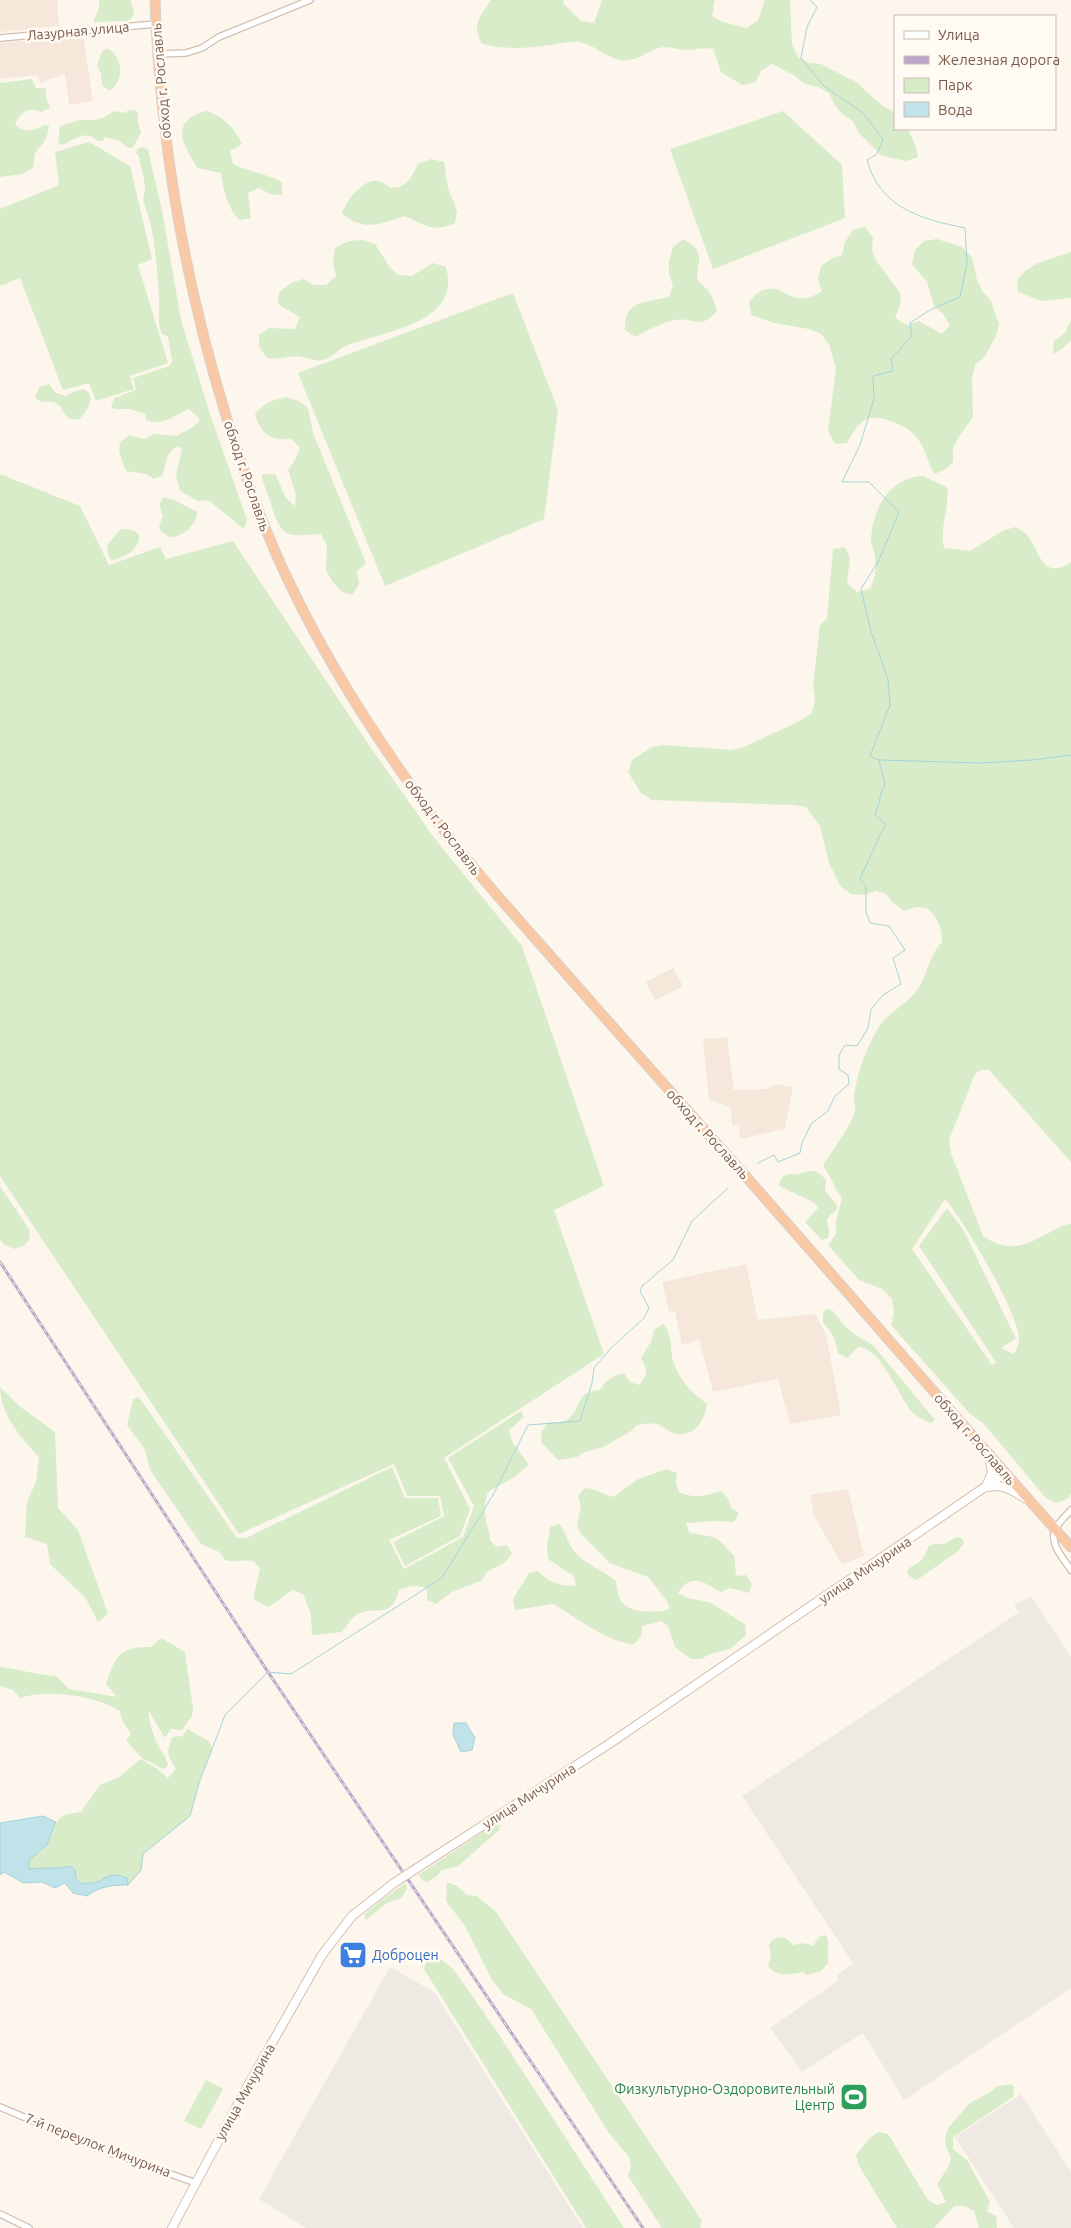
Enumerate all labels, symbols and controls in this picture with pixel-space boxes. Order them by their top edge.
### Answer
legend [894,15,1056,130]
street label: Лазурная улица [26,19,130,43]
street label: обход г. Рославль [148,23,174,139]
text: Улица [938,26,980,43]
text: Железная дорога [938,51,1060,68]
text: Парк [938,76,973,93]
text: Вода [938,101,973,118]
street label: обход г. Рославль [221,419,273,533]
street label: обход г. Рославль [402,776,484,878]
street label: обход г. Рославль [663,1086,753,1182]
street label: обход г. Рославль [931,1390,1019,1488]
street label: улица Мичурина [816,1533,914,1607]
street label: улица Мичурина [479,1760,579,1832]
supermarket icon: Доброцен [338,1940,368,1970]
place label: Доброцен [372,1947,439,1963]
street label: улица Мичурина [212,2041,278,2143]
place label: Физкультурно-Оздоровительный Центр [614,2081,835,2113]
sports icon: Физкультурно-Оздоровительный Центр [839,2082,869,2112]
street label: 7-й переулок Мичурина [23,2110,173,2180]

